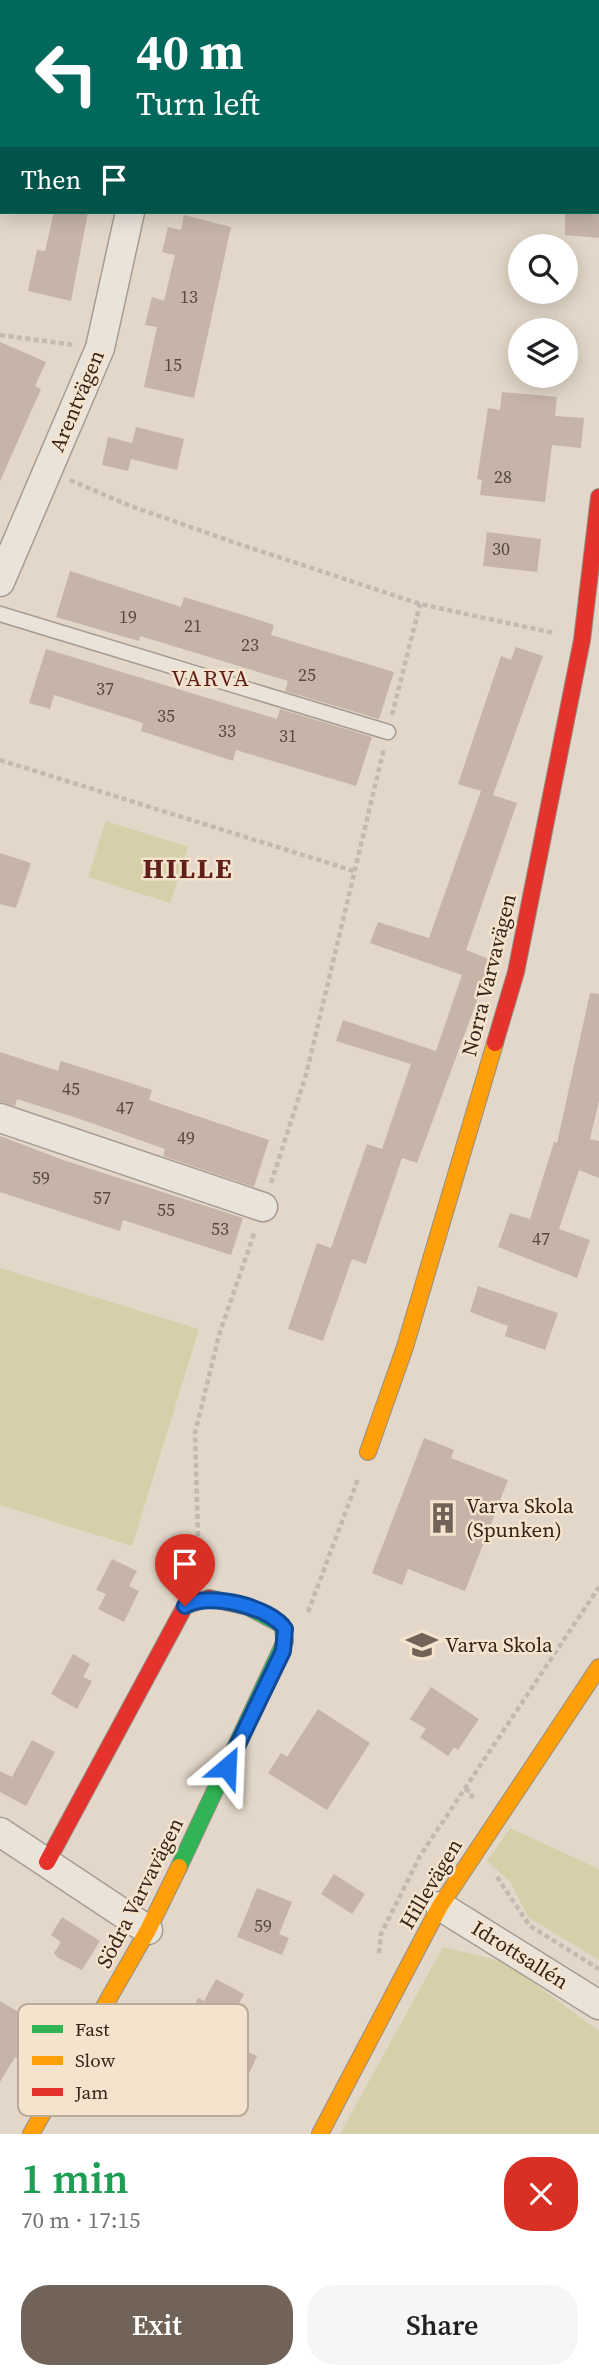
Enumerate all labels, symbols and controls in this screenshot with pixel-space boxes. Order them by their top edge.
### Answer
text: 40 m [136,18,244,85]
icon: left [21,28,112,119]
text: Turn left [136,82,260,126]
icon: arrive [95,161,133,199]
text: Then [21,162,81,198]
map controls [508,234,578,388]
button: search [508,234,578,304]
house number: 13 [180,284,198,309]
button: layers [508,318,578,388]
street label: Arentvägen [42,345,111,456]
house number: 15 [164,352,182,377]
house number: 28 [494,464,512,489]
house number: 30 [492,536,510,561]
house number: 19 [119,604,137,629]
house number: 21 [184,613,202,638]
house number: 23 [241,632,259,657]
district label: VARVA [171,662,251,694]
house number: 25 [298,662,316,687]
house number: 37 [96,676,114,701]
house number: 35 [157,703,175,728]
house number: 33 [218,718,236,743]
house number: 31 [279,723,297,748]
district label: HILLE [142,849,234,887]
street label: Norra Varvavägen [454,890,523,1059]
house number: 45 [62,1076,80,1101]
house number: 47 [116,1095,134,1120]
house number: 49 [177,1125,195,1150]
house number: 59 [32,1165,50,1190]
house number: 57 [93,1185,111,1210]
house number: 55 [157,1197,175,1222]
house number: 53 [211,1216,229,1241]
house number: 47 [532,1226,550,1251]
place label: Varva Skola (Spunken) [466,1491,574,1544]
building icon: Varva Skola (Spunken) [426,1501,460,1535]
pin [155,1534,215,1606]
icon: arrive [166,1545,204,1583]
school or university icon: Varva Skola [405,1628,439,1662]
place label: Varva Skola [445,1630,553,1659]
position arrow [190,1730,264,1804]
street label: Södra Varvavägen [89,1812,190,1973]
street label: Hillevägen [392,1833,469,1934]
house number: 59 [254,1913,272,1938]
street label: Idrottsallén [466,1913,574,1996]
legend [18,2004,248,2116]
text: Fast [75,2016,110,2042]
text: Slow [75,2047,116,2073]
text: Jam [74,2079,108,2105]
text: 1 min [21,2149,129,2207]
button: close [504,2157,578,2231]
text: 70 m · 17:15 [21,2204,141,2236]
button: Exit [21,2285,293,2365]
button: Share [307,2285,578,2365]

